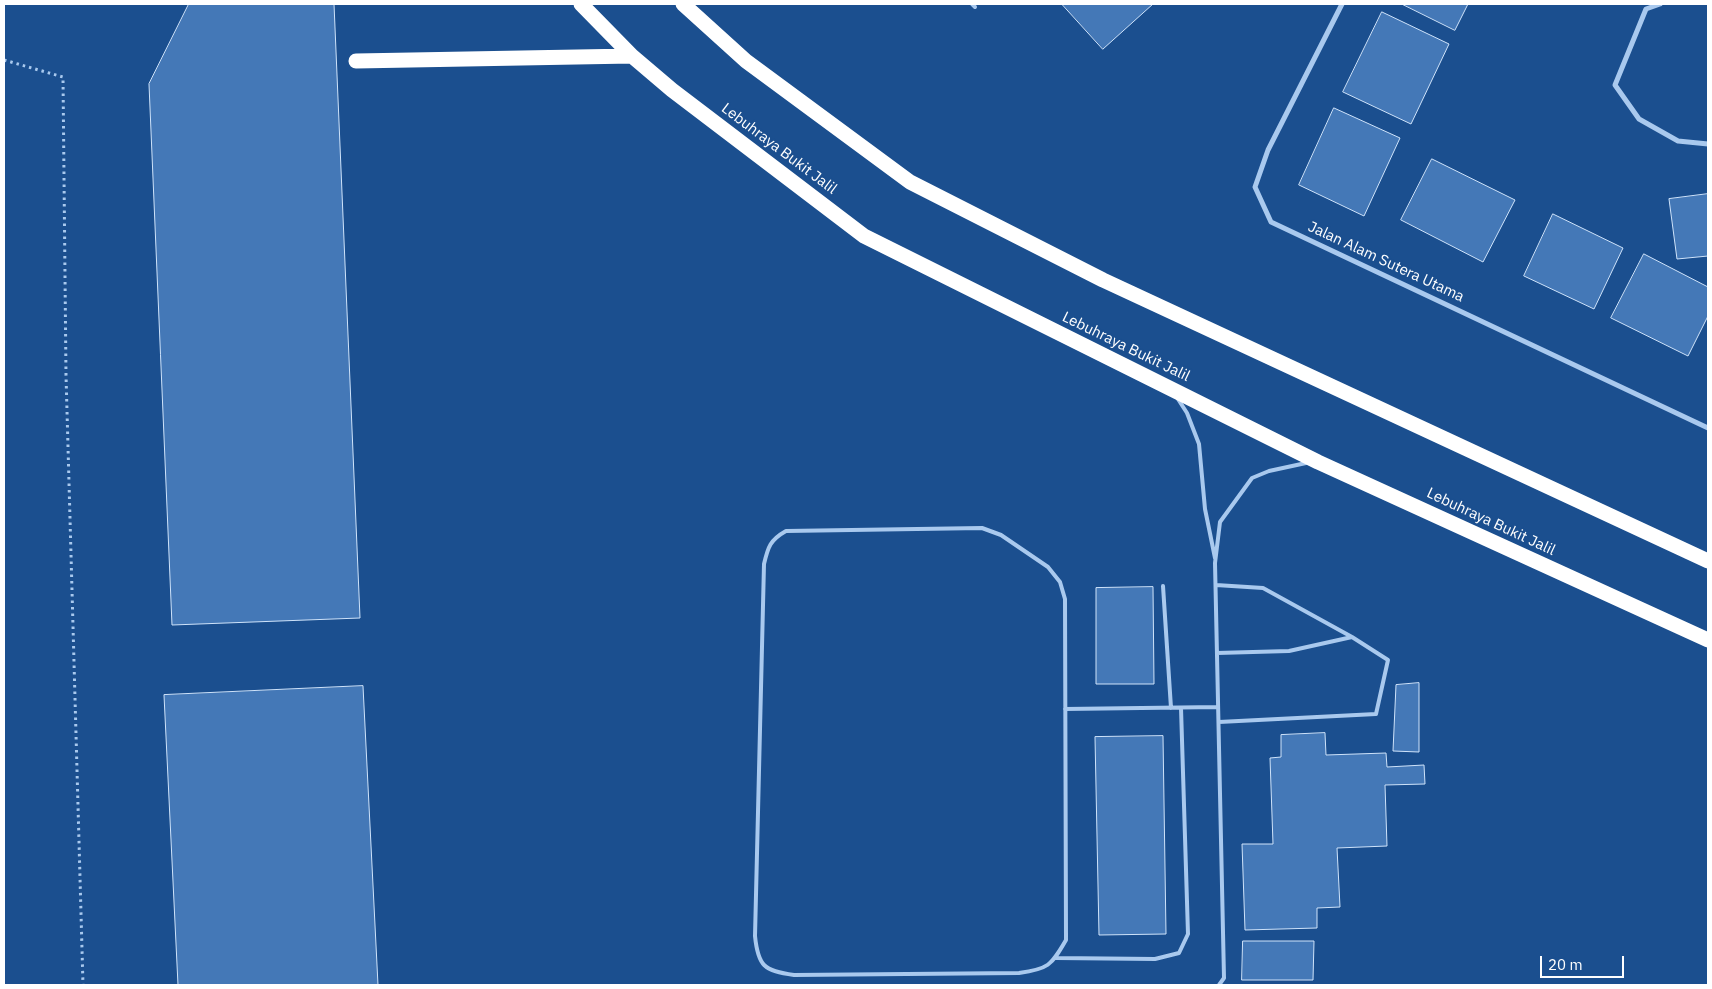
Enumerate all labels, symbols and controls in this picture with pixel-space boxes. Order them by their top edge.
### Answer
street label: Lebuhraya Bukit Jalil [718,100,840,198]
street label: Jalan Alam Sutera Utama [1305,218,1467,306]
street label: Lebuhraya Bukit Jalil [1059,308,1193,386]
street label: Lebuhraya Bukit Jalil [1424,484,1558,560]
scale bar [1542,946,1626,978]
text: 20 m [1548,955,1583,974]

